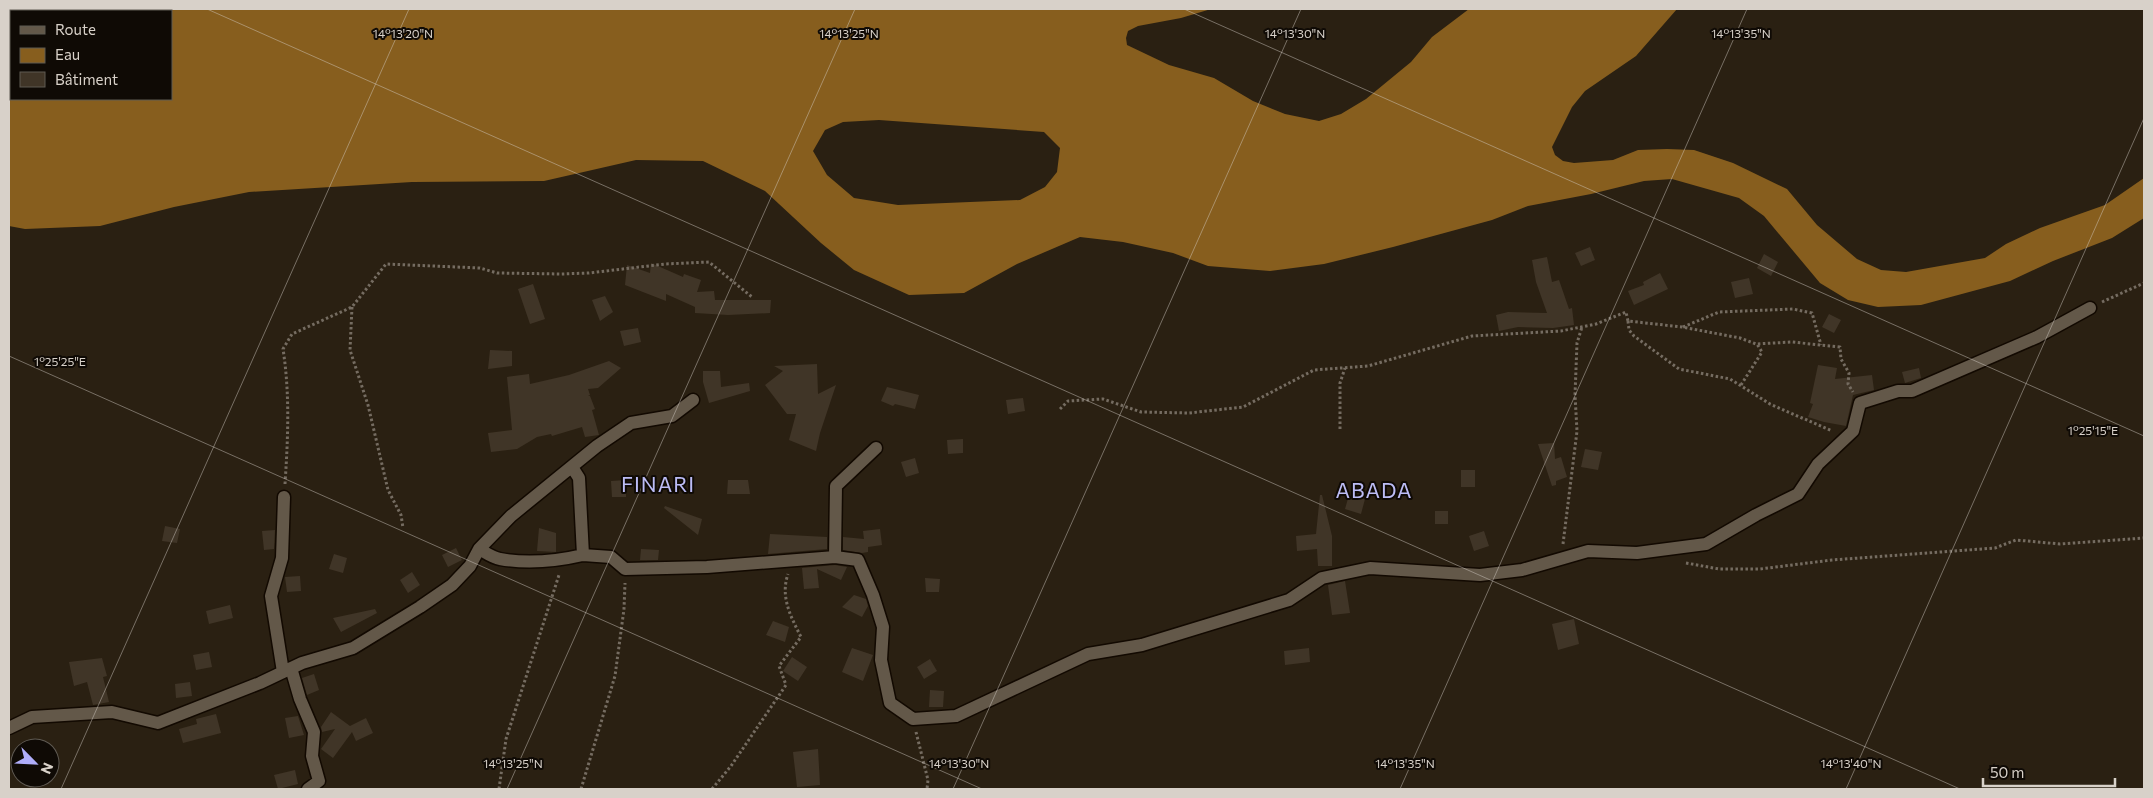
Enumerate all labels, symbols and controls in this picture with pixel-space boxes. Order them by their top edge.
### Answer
legend [10,10,172,100]
text: Route [55,20,96,38]
text: 14°13'20"N [373,26,433,40]
text: 14°13'25"N [819,26,879,40]
text: 14°13'30"N [1265,26,1325,40]
text: 14°13'35"N [1711,26,1771,40]
text: Eau [55,45,80,63]
text: Bâtiment [55,70,118,88]
text: 1°25'25"E [34,354,86,368]
text: 1°25'15"E [2068,423,2118,437]
district label: FINARI [621,471,695,496]
district label: ABADA [1336,477,1412,502]
north arrow [10,738,60,788]
text: 14°13'25"N [483,756,543,770]
text: 14°13'30"N [929,756,989,770]
text: 14°13'35"N [1375,756,1435,770]
text: 14°13'40"N [1821,756,1881,770]
scale bar [1983,756,2116,788]
text: N [37,760,57,777]
text: 50 m [1990,763,2024,781]

